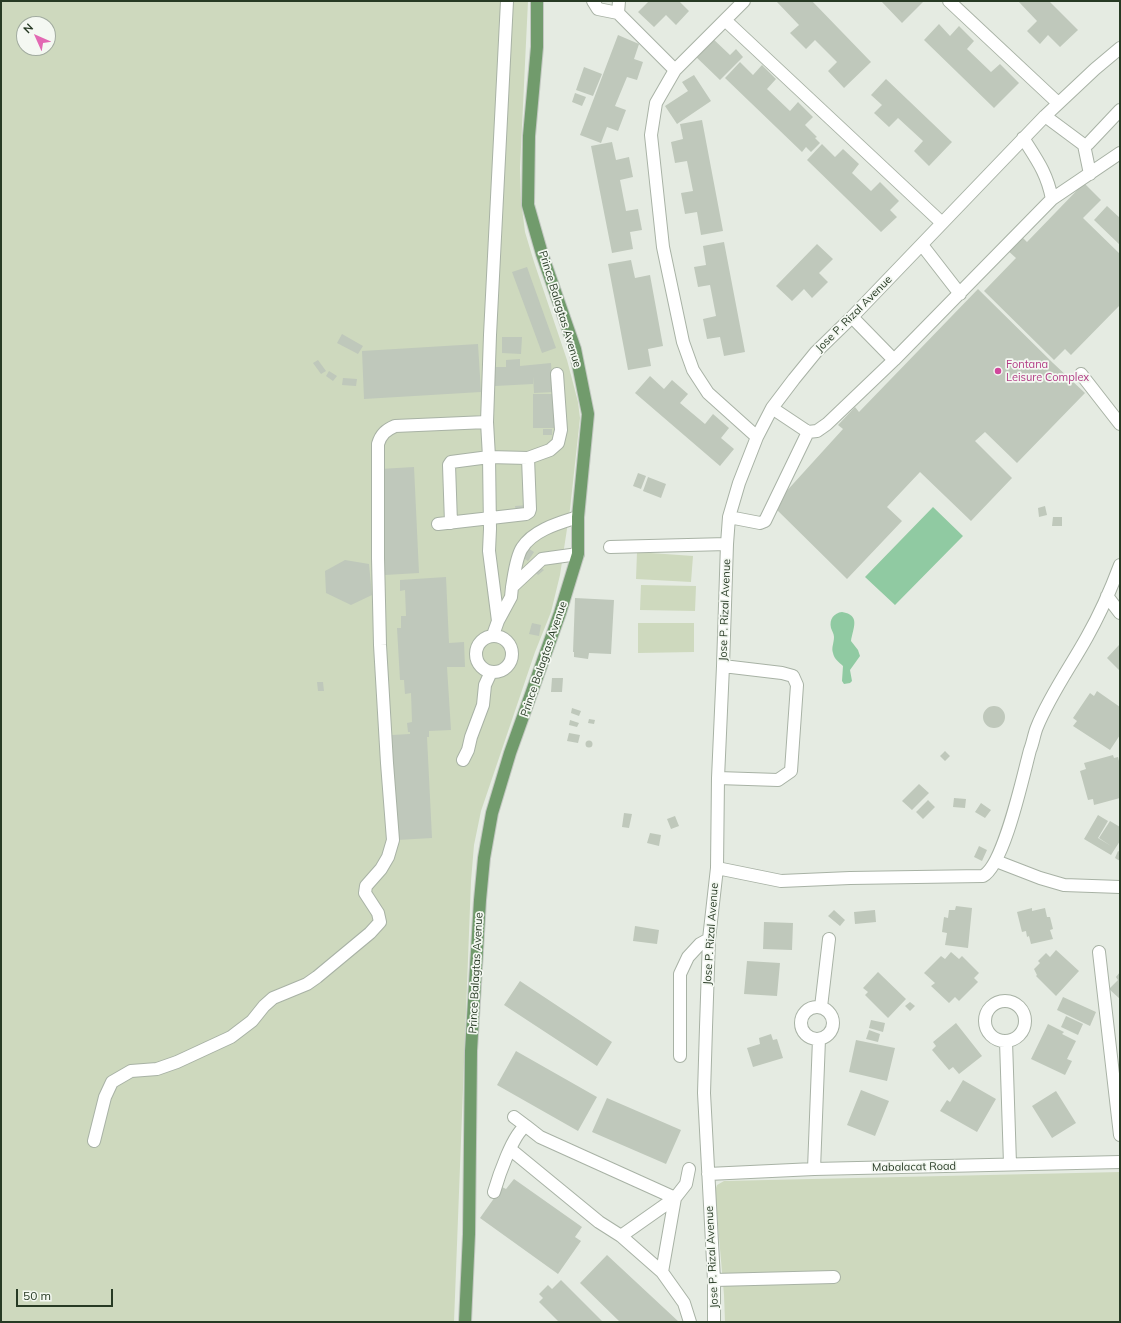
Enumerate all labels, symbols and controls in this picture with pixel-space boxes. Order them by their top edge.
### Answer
north arrow [16,16,56,56]
text: N [20,20,36,36]
street label: Prince Balagtas Avenue [536,249,584,369]
street label: Jose P. Rizal Avenue [813,273,895,355]
place label: Fontana Leisure Complex [1006,358,1089,384]
marker: Fontana Leisure Complex [993,366,1003,376]
street label: Jose P. Rizal Avenue [717,559,733,661]
street label: Prince Balagtas Avenue [518,599,570,719]
street label: Jose P. Rizal Avenue [701,882,721,986]
street label: Prince Balagtas Avenue [466,912,486,1034]
street label: Mabalacat Road [872,1160,956,1174]
street label: Jose P. Rizal Avenue [703,1205,721,1309]
scale bar [18,1281,115,1307]
text: 50 m [23,1288,51,1303]

